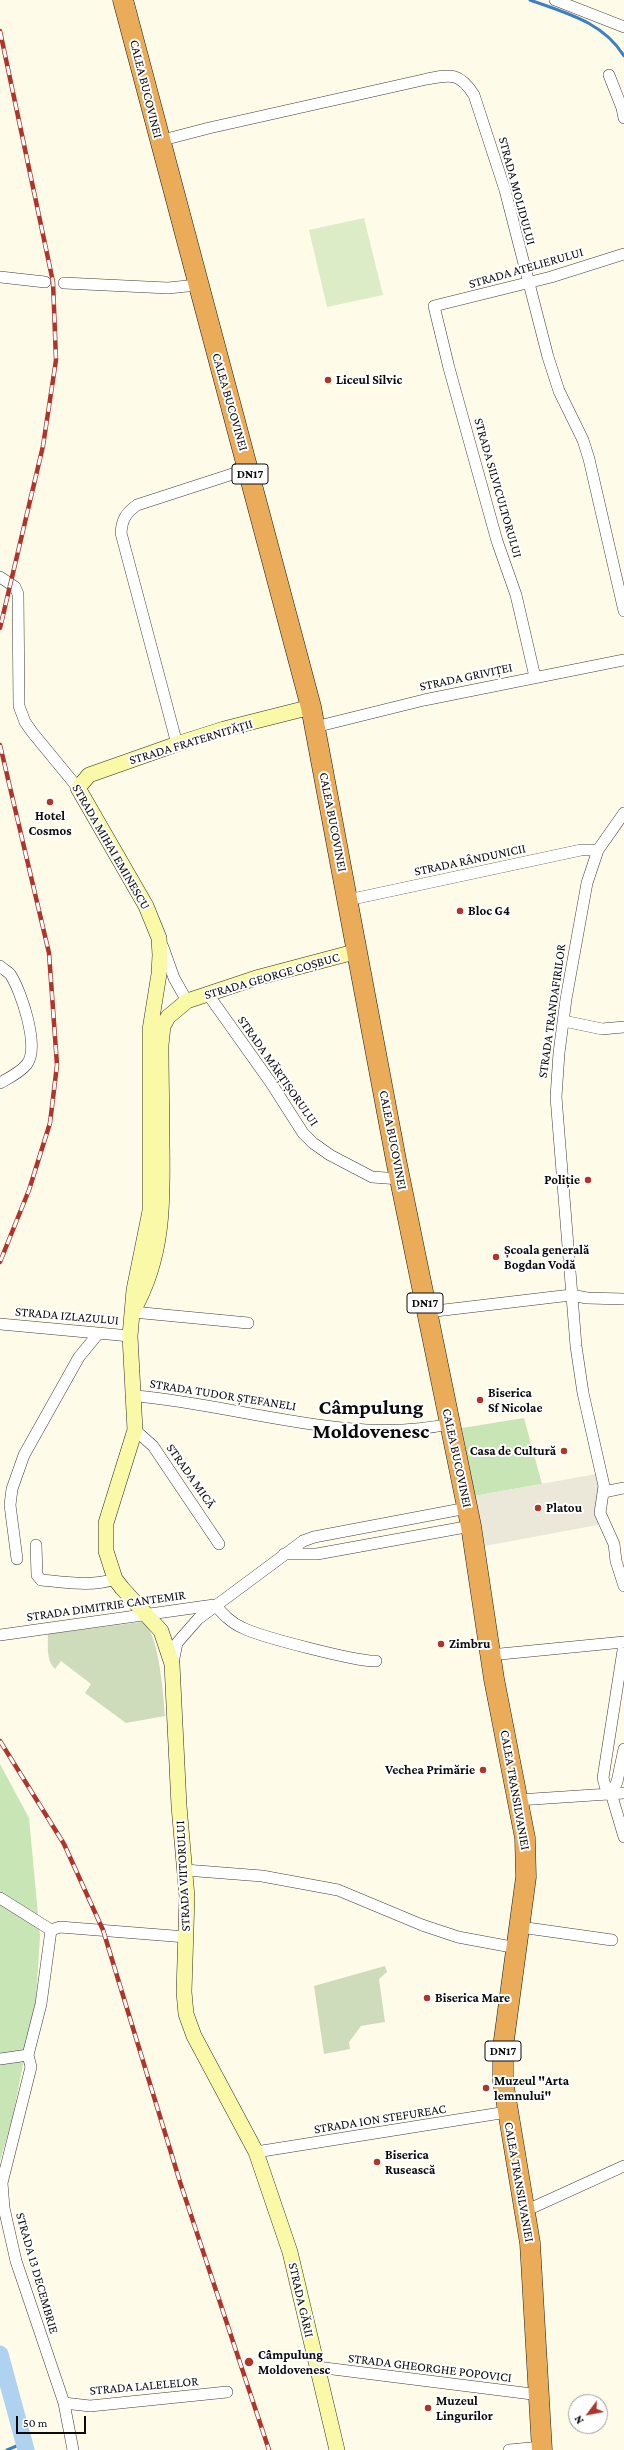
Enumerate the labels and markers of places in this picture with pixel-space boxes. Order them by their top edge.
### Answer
place label: Liceul Silvic [336,372,402,388]
marker: Liceul Silvic [323,375,333,385]
marker: Hotel Cosmos [45,797,55,807]
place label: Hotel Cosmos [29,808,71,839]
place label: Bloc G4 [468,903,510,919]
marker: Bloc G4 [455,906,465,916]
place label: Poliție [544,1172,580,1188]
marker: Poliție [583,1175,593,1185]
place label: Școala generală Bogdan Vodă [504,1242,589,1273]
marker: Școala generală Bogdan Vodă [491,1252,501,1262]
place label: Biserica Sf Nicolae [488,1385,543,1416]
marker: Biserica Sf Nicolae [475,1395,485,1405]
place label: Casa de Cultură [470,1443,556,1459]
marker: Casa de Cultură [559,1446,569,1456]
place label: Platou [546,1500,582,1516]
marker: Platou [533,1503,543,1513]
place label: Zimbru [449,1636,490,1652]
marker: Zimbru [436,1639,446,1649]
place label: Vechea Primărie [385,1762,475,1778]
marker: Vechea Primărie [478,1765,488,1775]
place label: Biserica Mare [435,1990,510,2006]
marker: Biserica Mare [422,1993,432,2003]
place label: Muzeul "Arta lemnului" [494,2073,569,2104]
marker: Muzeul "Arta lemnului" [481,2083,491,2093]
place label: Biserica Rusească [385,2147,435,2178]
marker: Biserica Rusească [372,2157,382,2167]
place label: Câmpulung Moldovenesc [258,2347,330,2378]
marker: Câmpulung Moldovenesc [243,2356,255,2368]
place label: Muzeul Lingurilor [436,2393,493,2424]
marker: Muzeul Lingurilor [423,2403,433,2413]

